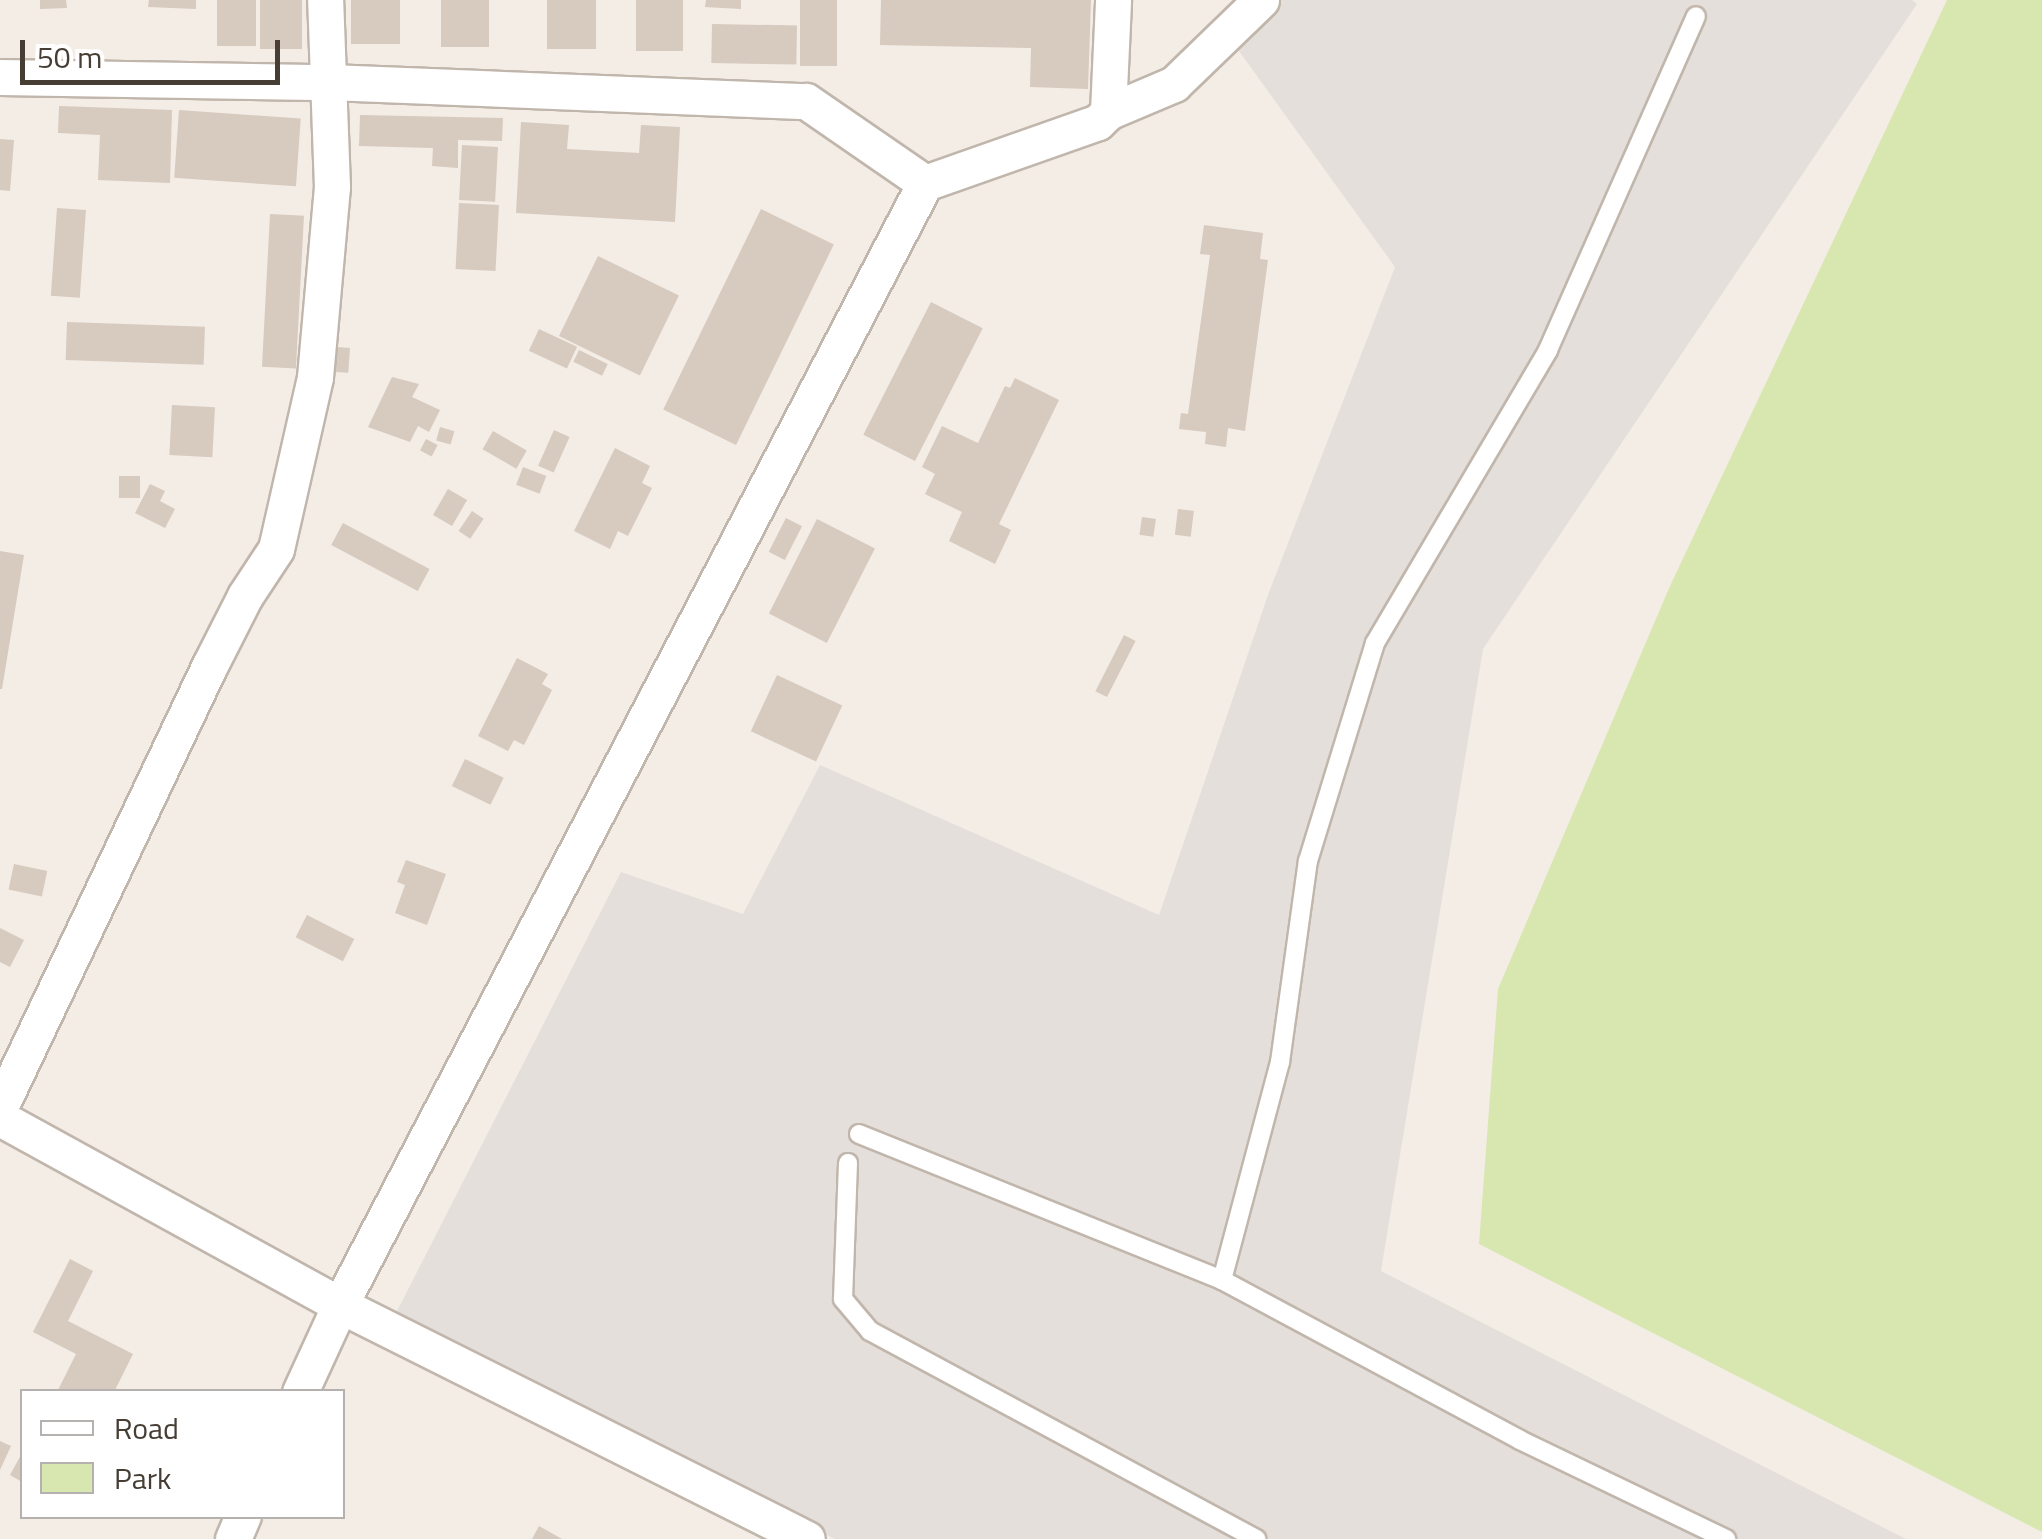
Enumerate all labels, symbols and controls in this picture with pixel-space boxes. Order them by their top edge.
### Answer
scale bar [25,20,285,82]
text: 50 m [37,34,102,80]
legend [20,1389,345,1519]
text: Road [114,1405,179,1451]
text: Park [114,1455,171,1501]

